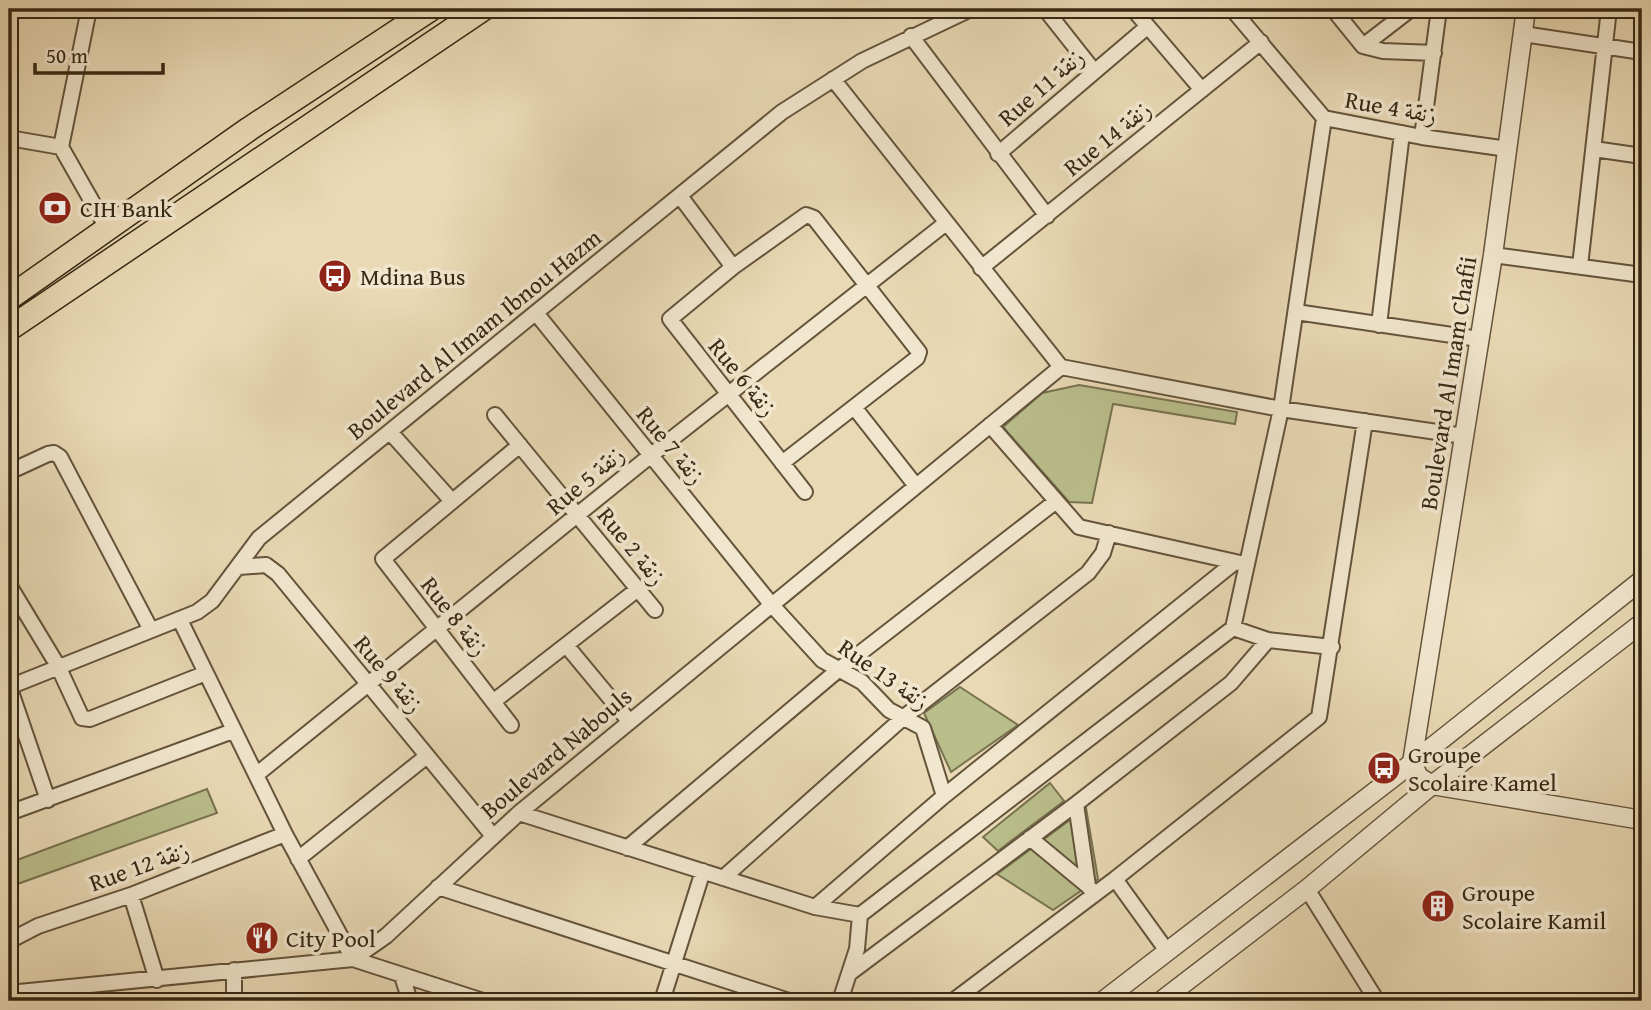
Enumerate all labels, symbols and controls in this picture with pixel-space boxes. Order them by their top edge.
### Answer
scale bar [35,32,163,76]
text: 50 m [46,40,88,71]
street label: Rue 11 زنقة [990,40,1092,134]
street label: Rue 4 زنقة [1342,82,1440,132]
street label: Rue 14 زنقة [1056,92,1158,184]
bank icon: CIH Bank [36,189,74,227]
place label: CIH Bank [80,191,173,226]
street label: Boulevard Al Imam Ibnou Hazm [339,220,609,448]
street label: Boulevard Al Imam Chafii [1411,253,1485,512]
bus stop icon: Mdina Bus [316,257,354,295]
place label: Mdina Bus [360,259,465,294]
street label: Rue 6 زنقة [700,330,786,424]
street label: Rue 7 زنقة [628,398,714,492]
street label: Rue 5 زنقة [538,437,632,523]
street label: Rue 2 زنقة [589,499,675,593]
street label: Rue 8 زنقة [413,569,497,663]
street label: Rue 9 زنقة [346,627,432,721]
street label: Rue 13 زنقة [831,630,937,718]
street label: Boulevard Nabouls [473,679,639,827]
place label: Groupe Scolaire Kamel [1408,737,1557,800]
bus stop icon: Groupe Scolaire Kamel [1365,749,1403,787]
street label: Rue 12 زنقة [84,832,194,900]
place label: Groupe Scolaire Kamil [1462,875,1606,938]
building icon: Groupe Scolaire Kamil [1419,887,1457,925]
restaurant icon: City Pool [243,919,281,957]
place label: City Pool [286,921,376,956]

